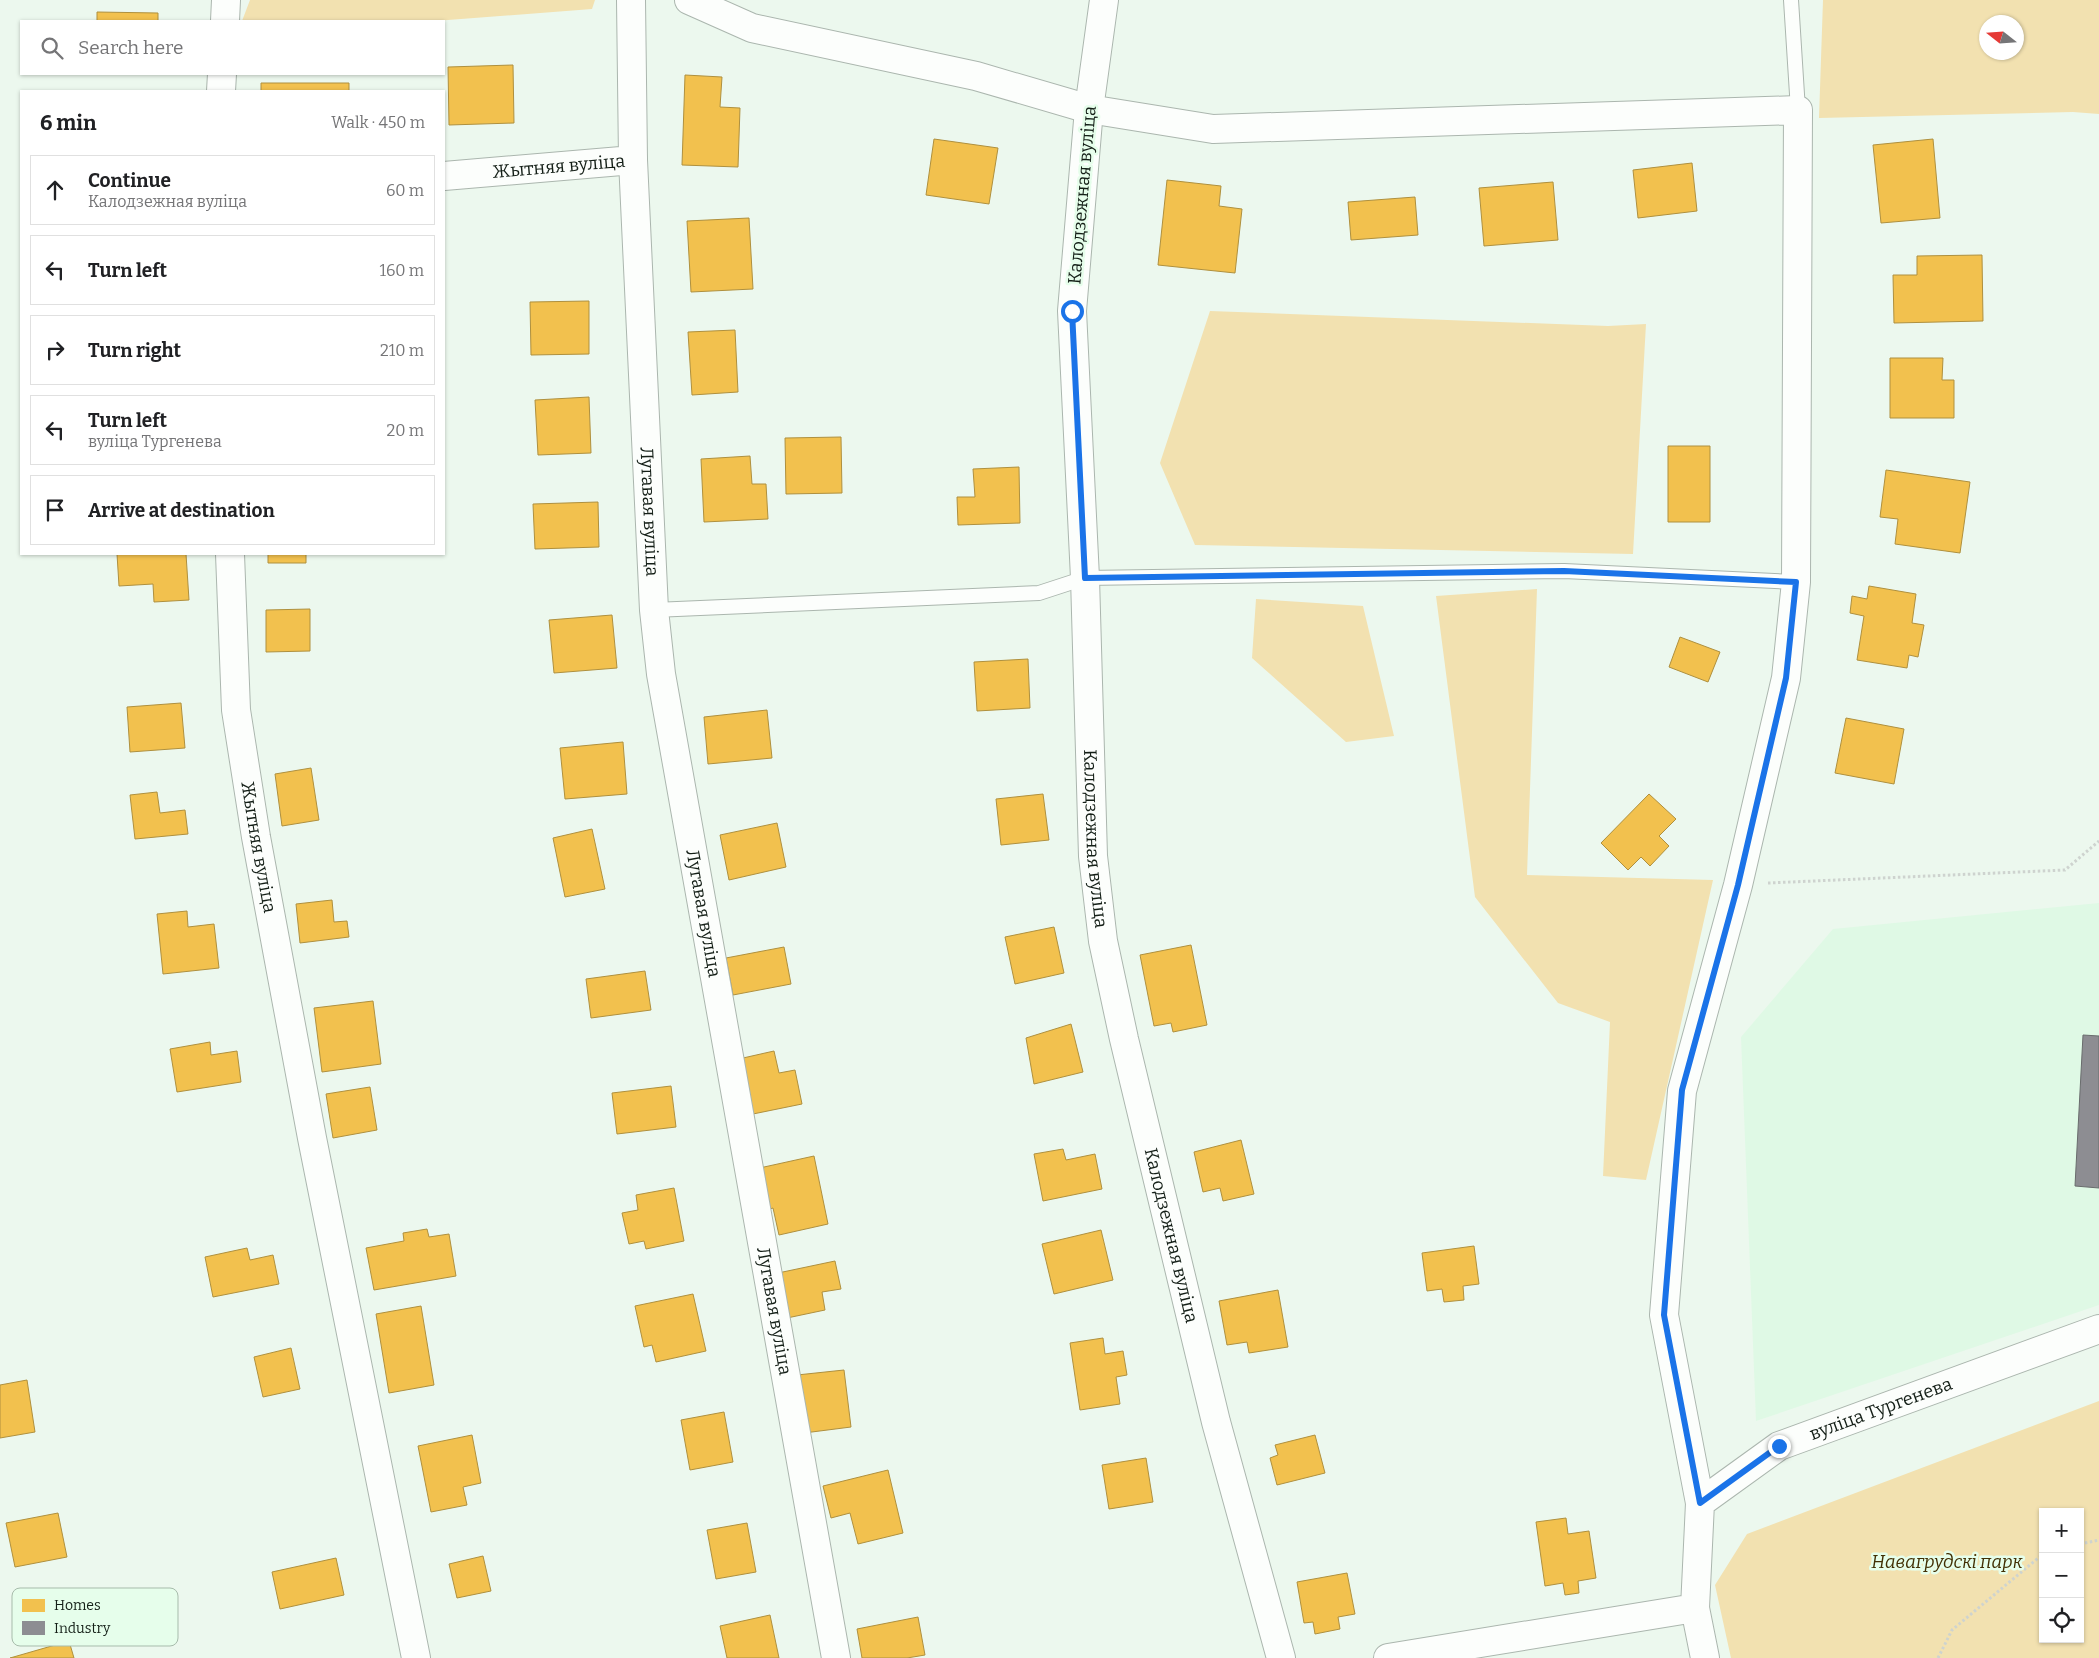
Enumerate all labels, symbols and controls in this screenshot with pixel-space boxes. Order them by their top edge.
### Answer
north arrow [1979,15,2024,60]
search box [20,20,445,75]
icon: search [38,34,66,62]
text: Search here [78,36,183,59]
street label: Калодзежная вуліца [1063,105,1101,285]
text: 6 min [40,110,96,136]
text: Walk · 450 m [331,113,425,132]
street label: Жытняя вуліца [491,150,626,183]
text: Continue [88,169,171,192]
icon: ahead [41,176,69,204]
text: 60 m [386,181,424,200]
text: Калодзежная вуліца [88,192,247,211]
icon: left [41,256,69,284]
text: Turn left [88,259,167,282]
text: 160 m [379,261,424,280]
route start [1061,300,1084,323]
icon: right [41,336,69,364]
text: Turn right [88,339,181,362]
text: 210 m [380,341,424,360]
text: Turn left [88,409,167,432]
icon: left [41,416,69,444]
text: 20 m [387,421,424,440]
text: вуліца Тургенева [88,432,222,451]
street label: Лугавая вуліца [635,446,663,577]
icon: arrive [41,496,69,524]
text: Arrive at destination [88,499,275,522]
street label: Калодзежная вуліца [1079,749,1112,929]
street label: Жытняя вуліца [236,780,281,915]
street label: Лугавая вуліца [681,848,726,979]
street label: Калодзежная вуліца [1140,1146,1203,1325]
street label: Лугавая вуліца [752,1245,797,1377]
street label: вуліца Тургенева [1806,1373,1955,1445]
route end [1768,1435,1791,1458]
map controls [2039,1508,2084,1643]
button: + [2039,1508,2084,1553]
park label: Навагрудскі парк [1871,1551,2024,1573]
button: − [2039,1553,2084,1598]
legend [12,1588,178,1646]
text: Homes [54,1597,101,1614]
button: locate [2039,1598,2084,1643]
text: Industry [54,1620,111,1637]

